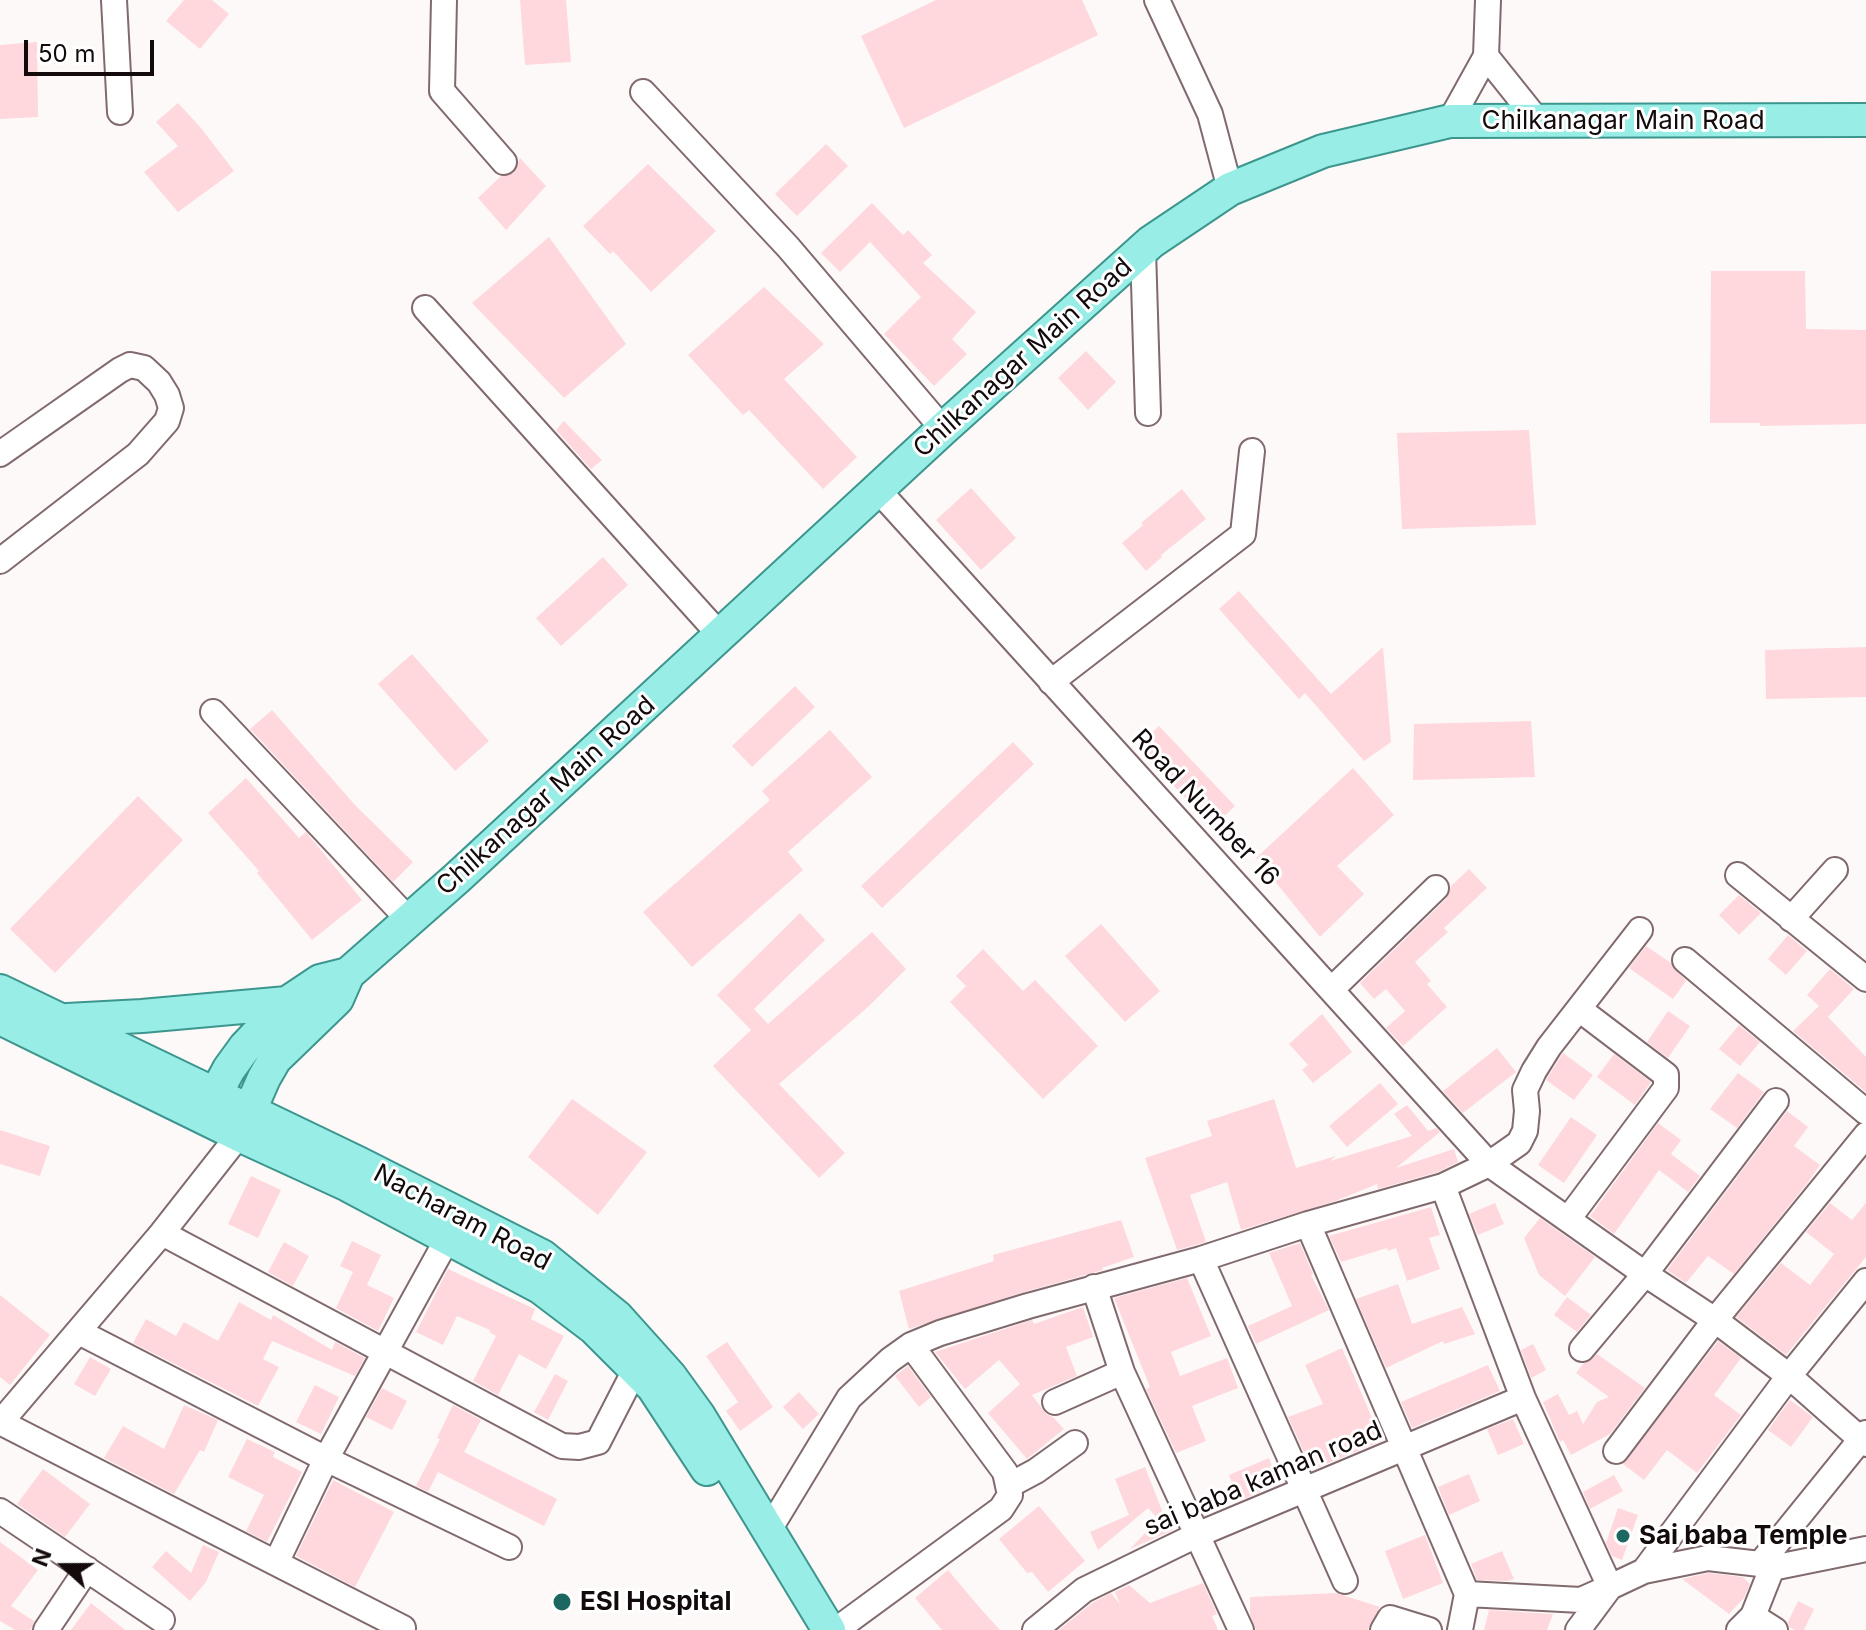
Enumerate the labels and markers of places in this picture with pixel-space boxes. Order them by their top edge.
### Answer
place label: Sai baba Temple [1639,1520,1847,1552]
marker: Sai baba Temple [1614,1527,1632,1545]
place label: ESI Hospital [580,1586,731,1618]
marker: ESI Hospital [551,1591,573,1613]

